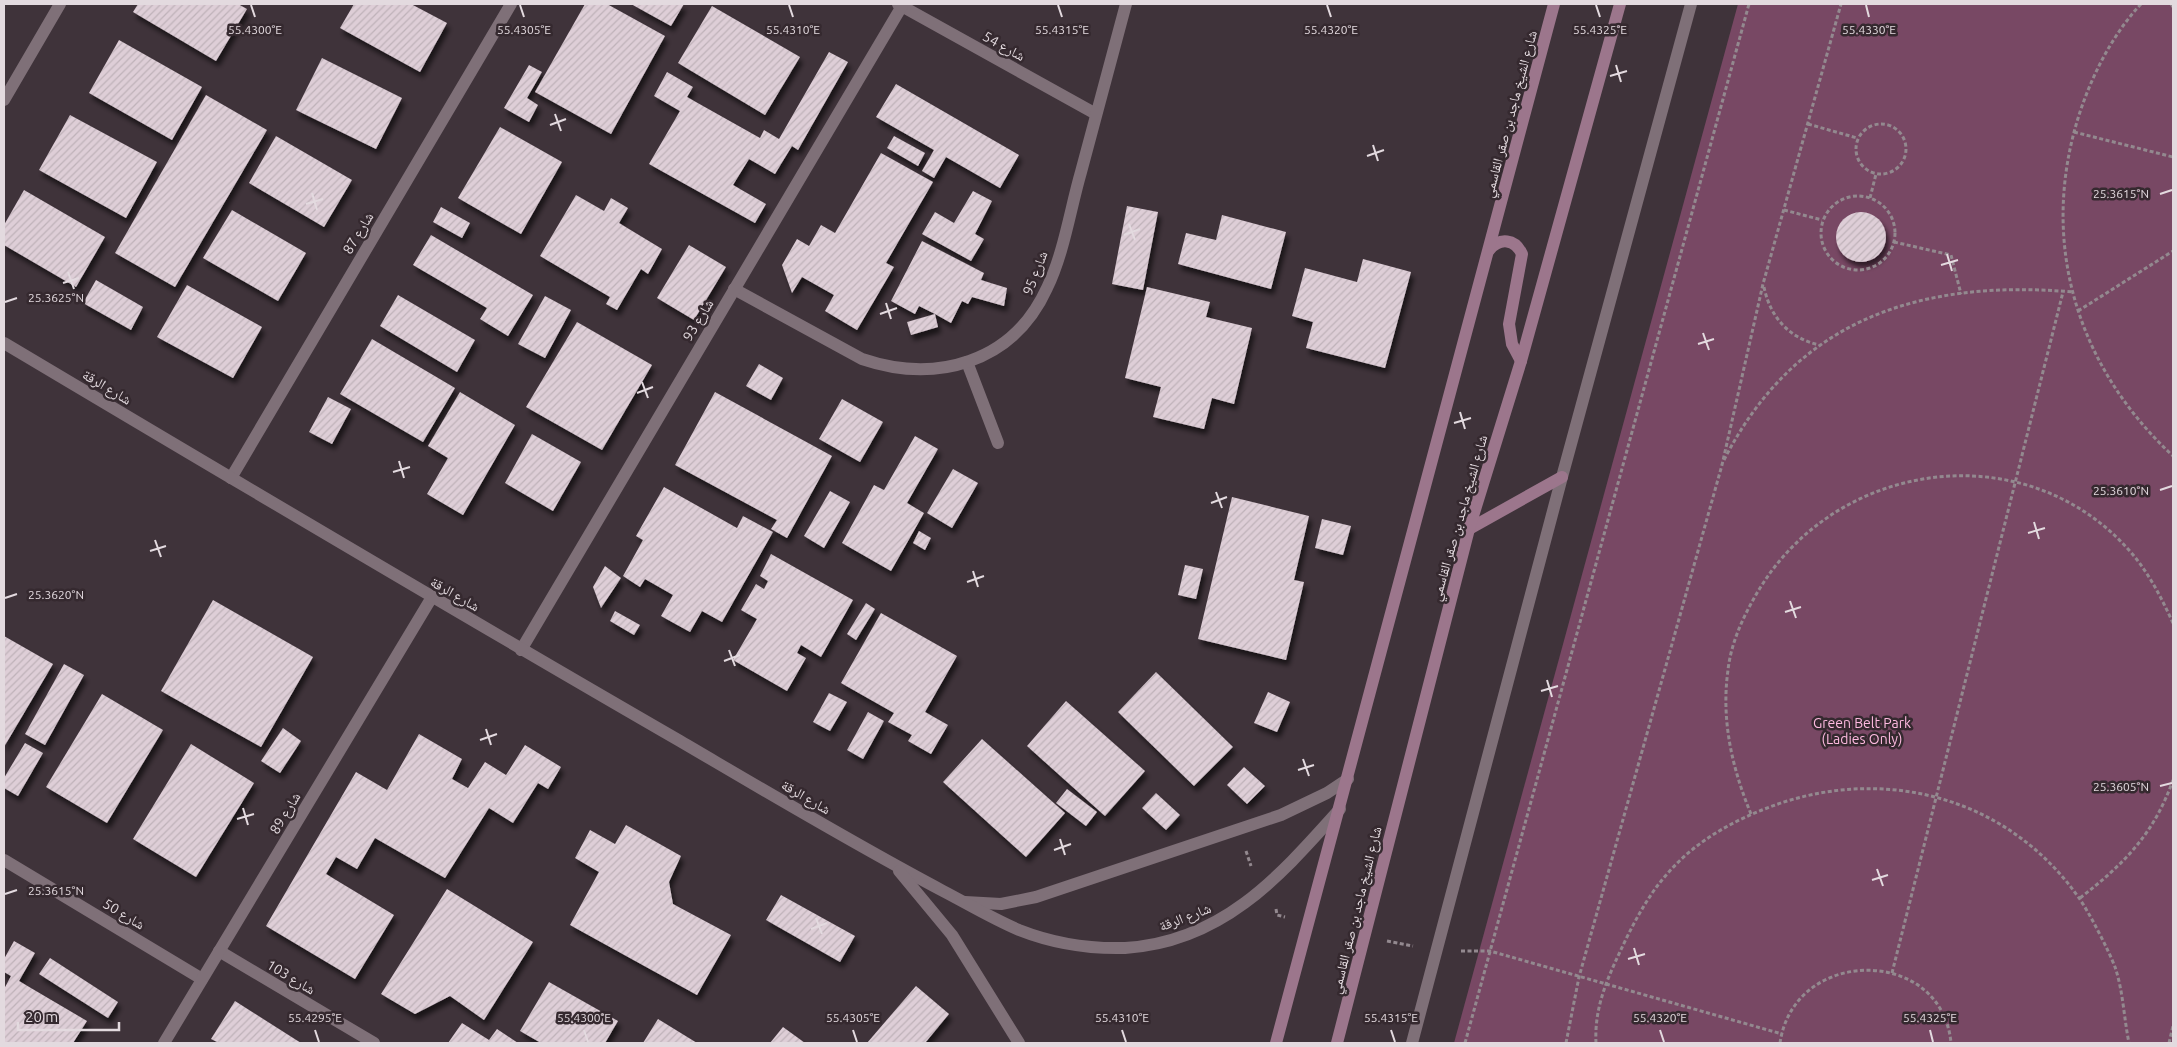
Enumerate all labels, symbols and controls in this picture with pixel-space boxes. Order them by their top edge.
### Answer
text: 55.4300°E [228,23,282,36]
text: 55.4305°E [497,23,551,36]
text: 55.4310°E [766,23,820,36]
text: 55.4315°E [1035,23,1089,36]
text: 55.4320°E [1304,23,1358,36]
text: 55.4325°E [1573,23,1627,36]
text: 55.4330°E [1842,23,1896,36]
street label: شارع 54 [979,28,1028,66]
street label: شارع الشيخ ماجد بن صقر القاسمي [1480,29,1543,200]
text: 25.3615°N [2093,187,2149,200]
street label: شارع 87 [339,209,378,258]
street label: شارع 95 [1019,249,1053,298]
text: 25.3625°N [28,291,84,304]
street label: شارع 93 [679,296,718,345]
street label: شارع الرقة [79,366,134,409]
street label: شارع الشيخ ماجد بن صقر القاسمي [1428,433,1494,604]
text: 25.3610°N [2093,484,2149,497]
street label: شارع الرقة [427,574,482,616]
text: 25.3620°N [28,588,84,601]
park label: Green Belt Park (Ladies Only) [1813,715,1911,747]
street label: شارع الرقة [778,777,833,819]
text: 25.3605°N [2093,780,2149,793]
street label: شارع 89 [266,789,305,838]
street label: شارع الشيخ ماجد بن صقر القاسمي [1327,825,1388,996]
text: 25.3615°N [28,884,84,897]
street label: شارع 50 [99,895,148,934]
street label: شارع الرقة [1157,900,1214,936]
street label: شارع 103 [263,956,318,999]
scale bar [18,1000,119,1032]
text: 20 m [25,1008,58,1025]
text: 55.4295°E [288,1011,342,1024]
text: 55.4300°E [557,1011,611,1024]
text: 55.4305°E [826,1011,880,1024]
text: 55.4310°E [1095,1011,1149,1024]
text: 55.4315°E [1364,1011,1418,1024]
text: 55.4320°E [1633,1011,1687,1024]
text: 55.4325°E [1903,1011,1957,1024]

